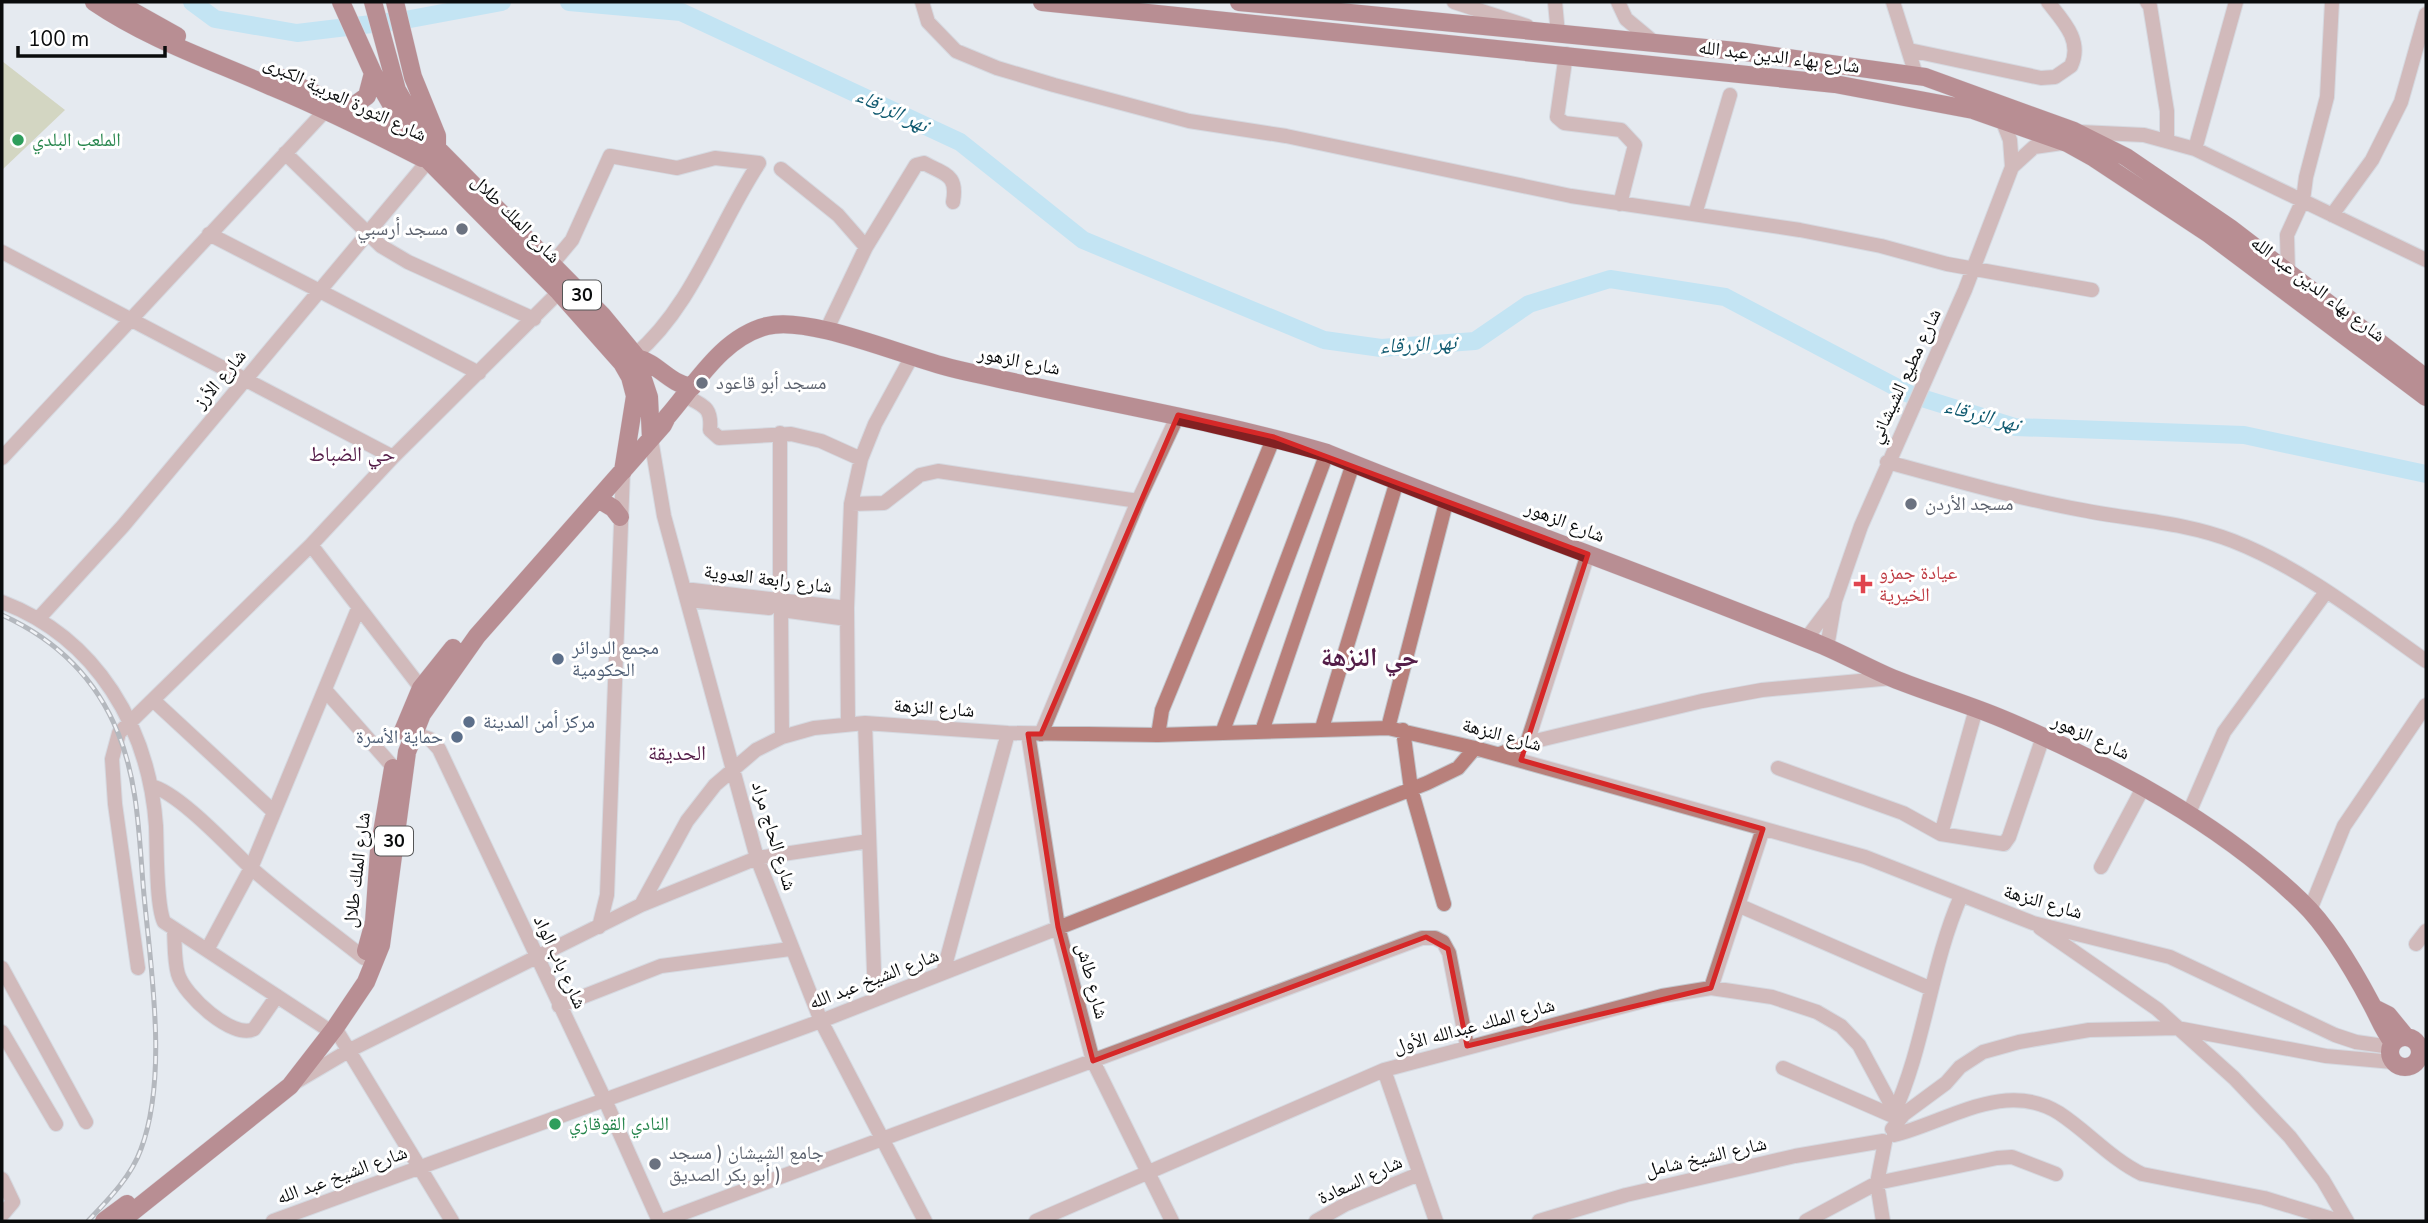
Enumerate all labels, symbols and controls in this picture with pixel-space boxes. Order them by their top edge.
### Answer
scale bar [18,14,164,58]
text: 100 m [28,25,89,53]
street label: شارع بهاء الدين عبد الله [1697,34,1861,80]
street label: شارع الثورة العربية الكبرى [259,50,431,148]
water label: نهر الزرقاء [851,81,936,140]
place label: الملعب البلدي [32,127,121,155]
marker: الملعب البلدي [10,132,26,148]
street label: شارع الملك طلال [466,169,566,269]
place label: مسجد أرسبي [357,216,448,244]
marker: مسجد أرسبي [454,221,470,237]
street label: شارع بهاء الدين عبد الله [2245,230,2391,348]
road number: 30 [563,281,601,310]
street label: شارع مطيع الشيشاني [1862,304,1949,448]
water label: نهر الزرقاء [1379,328,1461,360]
street label: شارع الزهور [975,340,1062,382]
street label: شارع الأرز [187,344,252,415]
place label: مسجد أبو قاعود [716,370,826,396]
marker: مسجد أبو قاعود [694,375,710,391]
water label: نهر الزرقاء [1941,392,2026,439]
district label: حي الضباط [309,440,395,470]
place label: مسجد الأردن [1925,491,2014,517]
street label: شارع الزهور [1521,495,1608,549]
marker: مسجد الأردن [1903,496,1919,512]
street label: شارع رابعة العدوية [702,558,834,600]
place label: عيادة جمزو الخيرية [1879,560,1958,608]
marker: عيادة جمزو الخيرية [1853,574,1873,594]
place label: مجمع الدوائر الحكومية [571,635,659,683]
district label: حي النزهة [1321,640,1419,677]
marker: مجمع الدوائر الحكومية [550,651,566,667]
street label: شارع النزهة [893,692,975,724]
street label: شارع الزهور [2047,707,2134,766]
place label: مركز أمن المدينة [483,709,595,735]
street label: شارع النزهة [1460,712,1544,758]
marker: مركز أمن المدينة [461,714,477,730]
place label: حماية الأسرة [356,724,443,750]
marker: حماية الأسرة [449,729,465,745]
district label: الحديقة [648,739,706,767]
street label: شارع الحاج مراد [745,778,803,894]
street label: شارع الملك طلال [337,811,377,929]
road number: 30 [375,826,413,856]
street label: شارع النزهة [2000,878,2086,926]
street label: شارع باب الواد [527,911,593,1013]
street label: شارع طاش [1069,940,1115,1022]
street label: شارع الشيخ عبد الله [805,942,943,1016]
street label: شارع الملك عبدالله الأول [1390,992,1558,1060]
place label: النادي القوقازي [569,1111,669,1139]
marker: النادي القوقازي [547,1116,563,1132]
street label: شارع الشيخ شامل [1643,1130,1769,1184]
street label: شارع الشيخ عبد الله [273,1139,411,1211]
place label: جامع الشيشان ( مسجد أبو بكر الصديق ) [669,1140,824,1188]
street label: شارع السعادة [1314,1149,1406,1211]
marker: جامع الشيشان ( مسجد أبو بكر الصديق ) [647,1156,663,1172]

